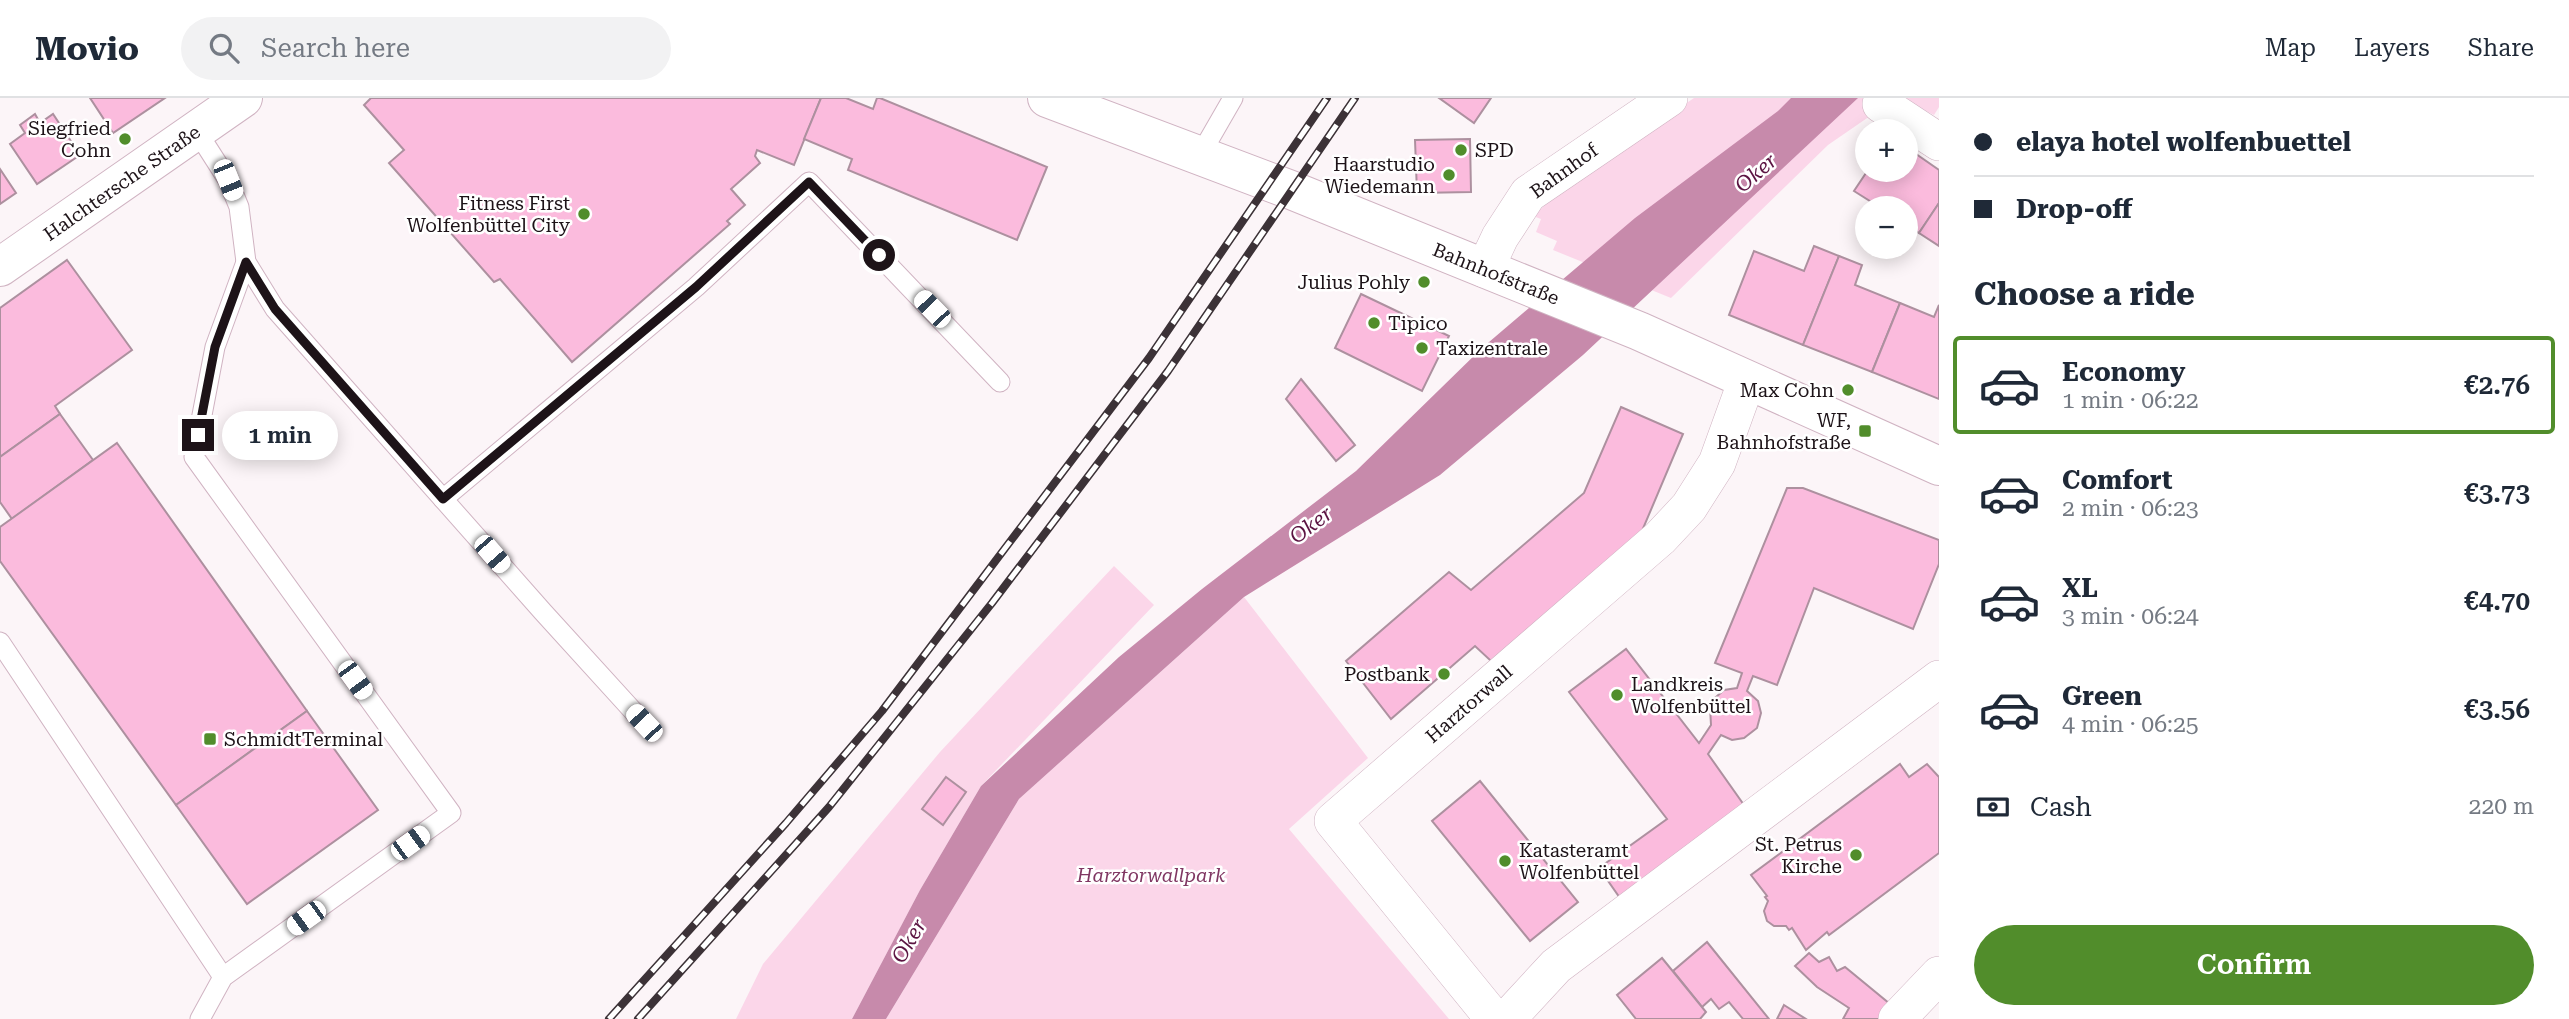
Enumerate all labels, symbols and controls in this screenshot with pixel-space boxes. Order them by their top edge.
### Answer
search box [181,17,671,80]
text: Movio [35,29,139,68]
icon: search [205,29,243,67]
text: Search here [261,33,410,63]
text: Map [2265,34,2316,62]
text: Layers [2354,34,2430,62]
text: Share [2468,34,2534,62]
place label: Siegfried Cohn [28,117,111,162]
map controls [1855,119,1918,259]
button: + [1855,119,1918,182]
street label: Halchtersche Straße [39,120,205,246]
text: elaya hotel wolfenbuettel [2016,127,2351,157]
marker: Siegfried Cohn [117,131,133,147]
street label: Bahnhof [1526,138,1603,203]
place label: SPD [1475,139,1514,162]
marker: SPD [1453,142,1469,158]
water label: Oker [1730,148,1782,197]
place label: Haarstudio Wiedemann [1324,153,1435,198]
car [211,157,246,203]
marker: Haarstudio Wiedemann [1441,167,1457,183]
place label: Fitness First Wolfenbüttel City [407,192,571,237]
text: Drop-off [2016,194,2132,224]
button: − [1855,196,1918,259]
marker: Fitness First Wolfenbüttel City [576,206,592,222]
street label: Bahnhofstraße [1429,238,1563,310]
route start [863,239,895,271]
place label: Julius Pohly [1298,271,1411,294]
marker: Julius Pohly [1416,274,1432,290]
text: Choose a ride [1974,275,2195,313]
car [910,287,955,331]
place label: Tipico [1388,312,1448,335]
marker: Tipico [1366,315,1382,331]
place label: Taxizentrale [1436,337,1548,360]
marker: Taxizentrale [1414,340,1430,356]
icon: car [1978,354,2041,417]
text: Economy [2062,357,2185,387]
text: €2.76 [2464,370,2530,400]
place label: Max Cohn [1740,379,1834,402]
marker: Max Cohn [1840,382,1856,398]
text: 1 min · 06:22 [2062,387,2199,414]
place label: WF, Bahnhofstraße [1717,409,1851,454]
callout: 1 min [222,410,338,460]
route end [182,419,214,451]
text: 1 min [248,422,312,449]
marker: WF, Bahnhofstraße [1857,423,1873,439]
icon: car [1978,462,2041,525]
text: Comfort [2062,465,2172,495]
text: €3.73 [2464,478,2530,508]
text: 2 min · 06:23 [2062,495,2199,522]
water label: Oker [1285,501,1337,549]
car [471,531,514,577]
icon: car [1978,570,2041,633]
text: XL [2062,573,2098,603]
text: €4.70 [2464,586,2530,616]
text: 3 min · 06:24 [2062,603,2199,630]
car [335,657,376,703]
street label: Harztorwall [1421,660,1517,748]
place label: Postbank [1344,663,1430,686]
marker: Postbank [1436,666,1452,682]
place label: Landkreis Wolfenbüttel [1631,673,1751,718]
icon: car [1978,678,2041,741]
text: Green [2062,681,2142,711]
marker: Landkreis Wolfenbüttel [1609,687,1625,703]
text: €3.56 [2464,694,2530,724]
car [622,700,667,746]
text: 4 min · 06:25 [2062,711,2199,738]
place label: SchmidtTerminal [224,728,383,751]
marker: SchmidtTerminal [202,731,218,747]
icon: cash [1974,788,2012,826]
text: Cash [2030,792,2092,822]
text: 220 m [2469,793,2534,820]
car [387,822,434,864]
place label: St. Petrus Kirche [1755,833,1842,878]
place label: Katasteramt Wolfenbüttel [1519,839,1639,884]
marker: St. Petrus Kirche [1848,847,1864,863]
marker: Katasteramt Wolfenbüttel [1497,853,1513,869]
park label: Harztorwallpark [1076,864,1226,887]
car [283,897,330,939]
water label: Oker [887,914,931,967]
button: Confirm [1974,925,2534,1005]

